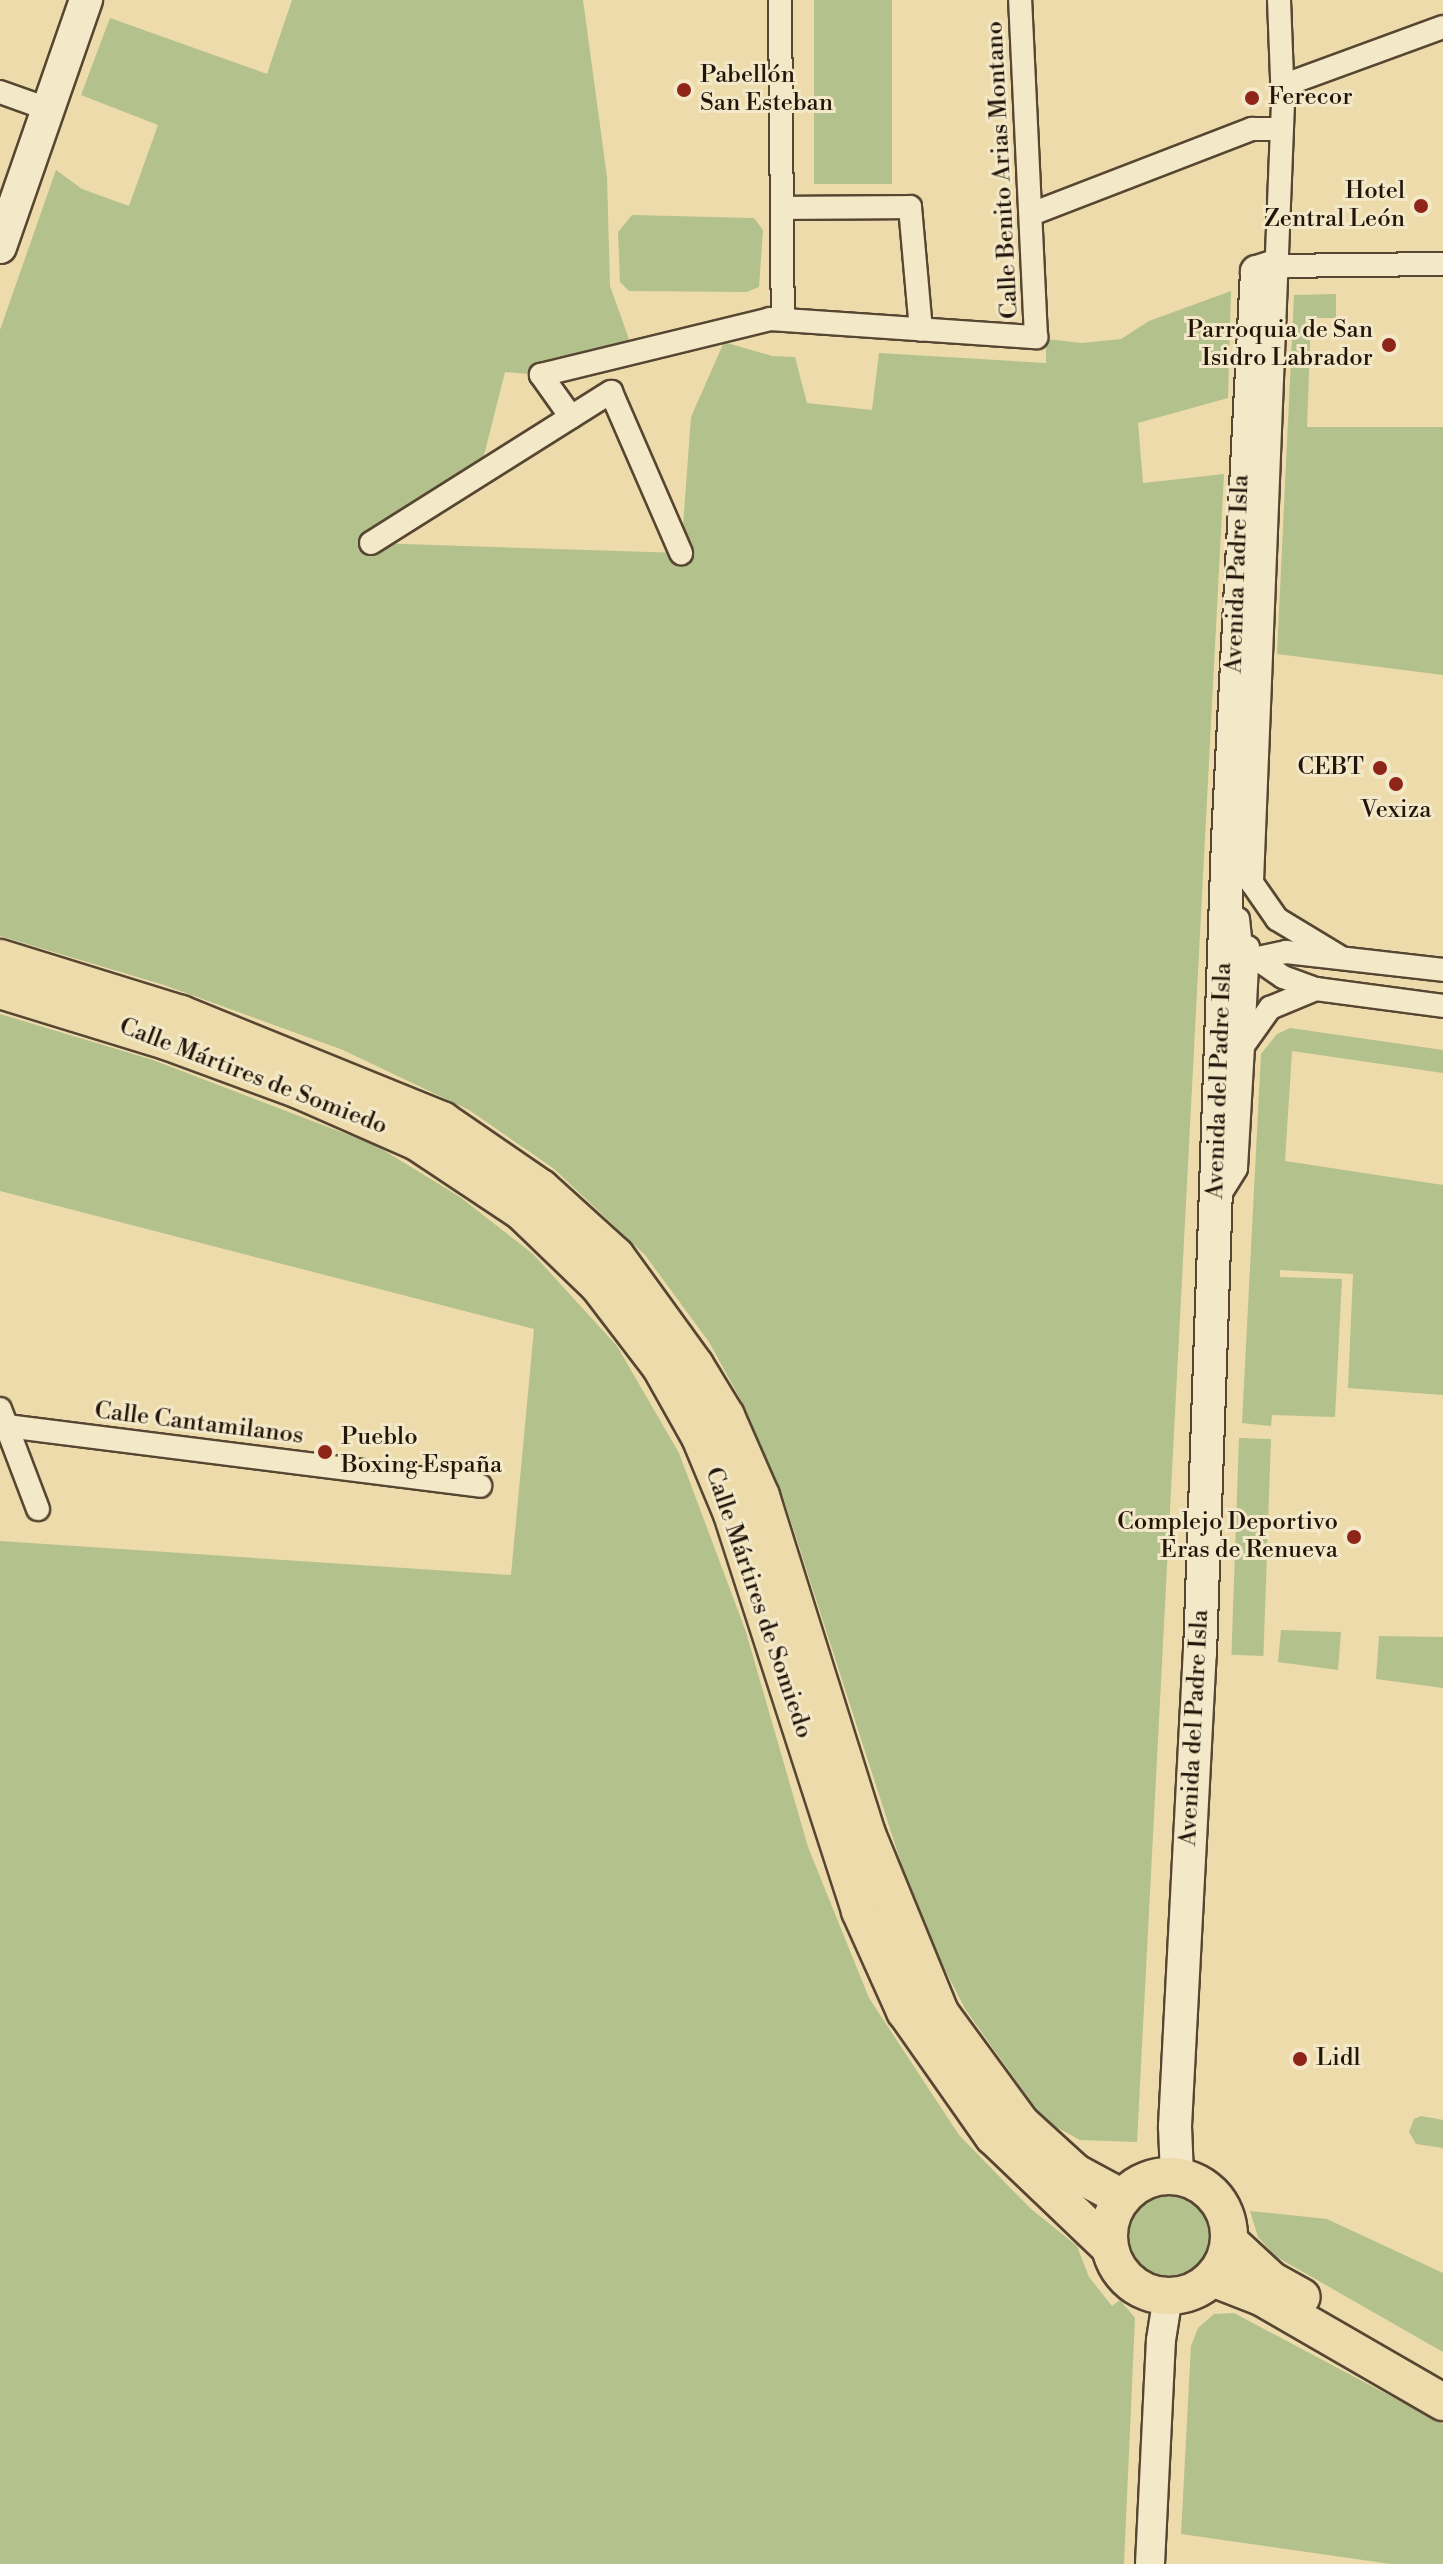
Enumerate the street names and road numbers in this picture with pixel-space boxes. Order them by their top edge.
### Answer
street label: Calle Benito Arias Montano [981,20,1025,320]
street label: Avenida Padre Isla [1220,474,1256,674]
street label: Avenida del Padre Isla [1201,962,1239,1200]
street label: Calle Mártires de Somiedo [115,1013,391,1141]
street label: Calle Cantamilanos [93,1397,305,1451]
street label: Calle Mártires de Somiedo [698,1464,818,1742]
street label: Avenida del Padre Isla [1174,1609,1216,1847]

